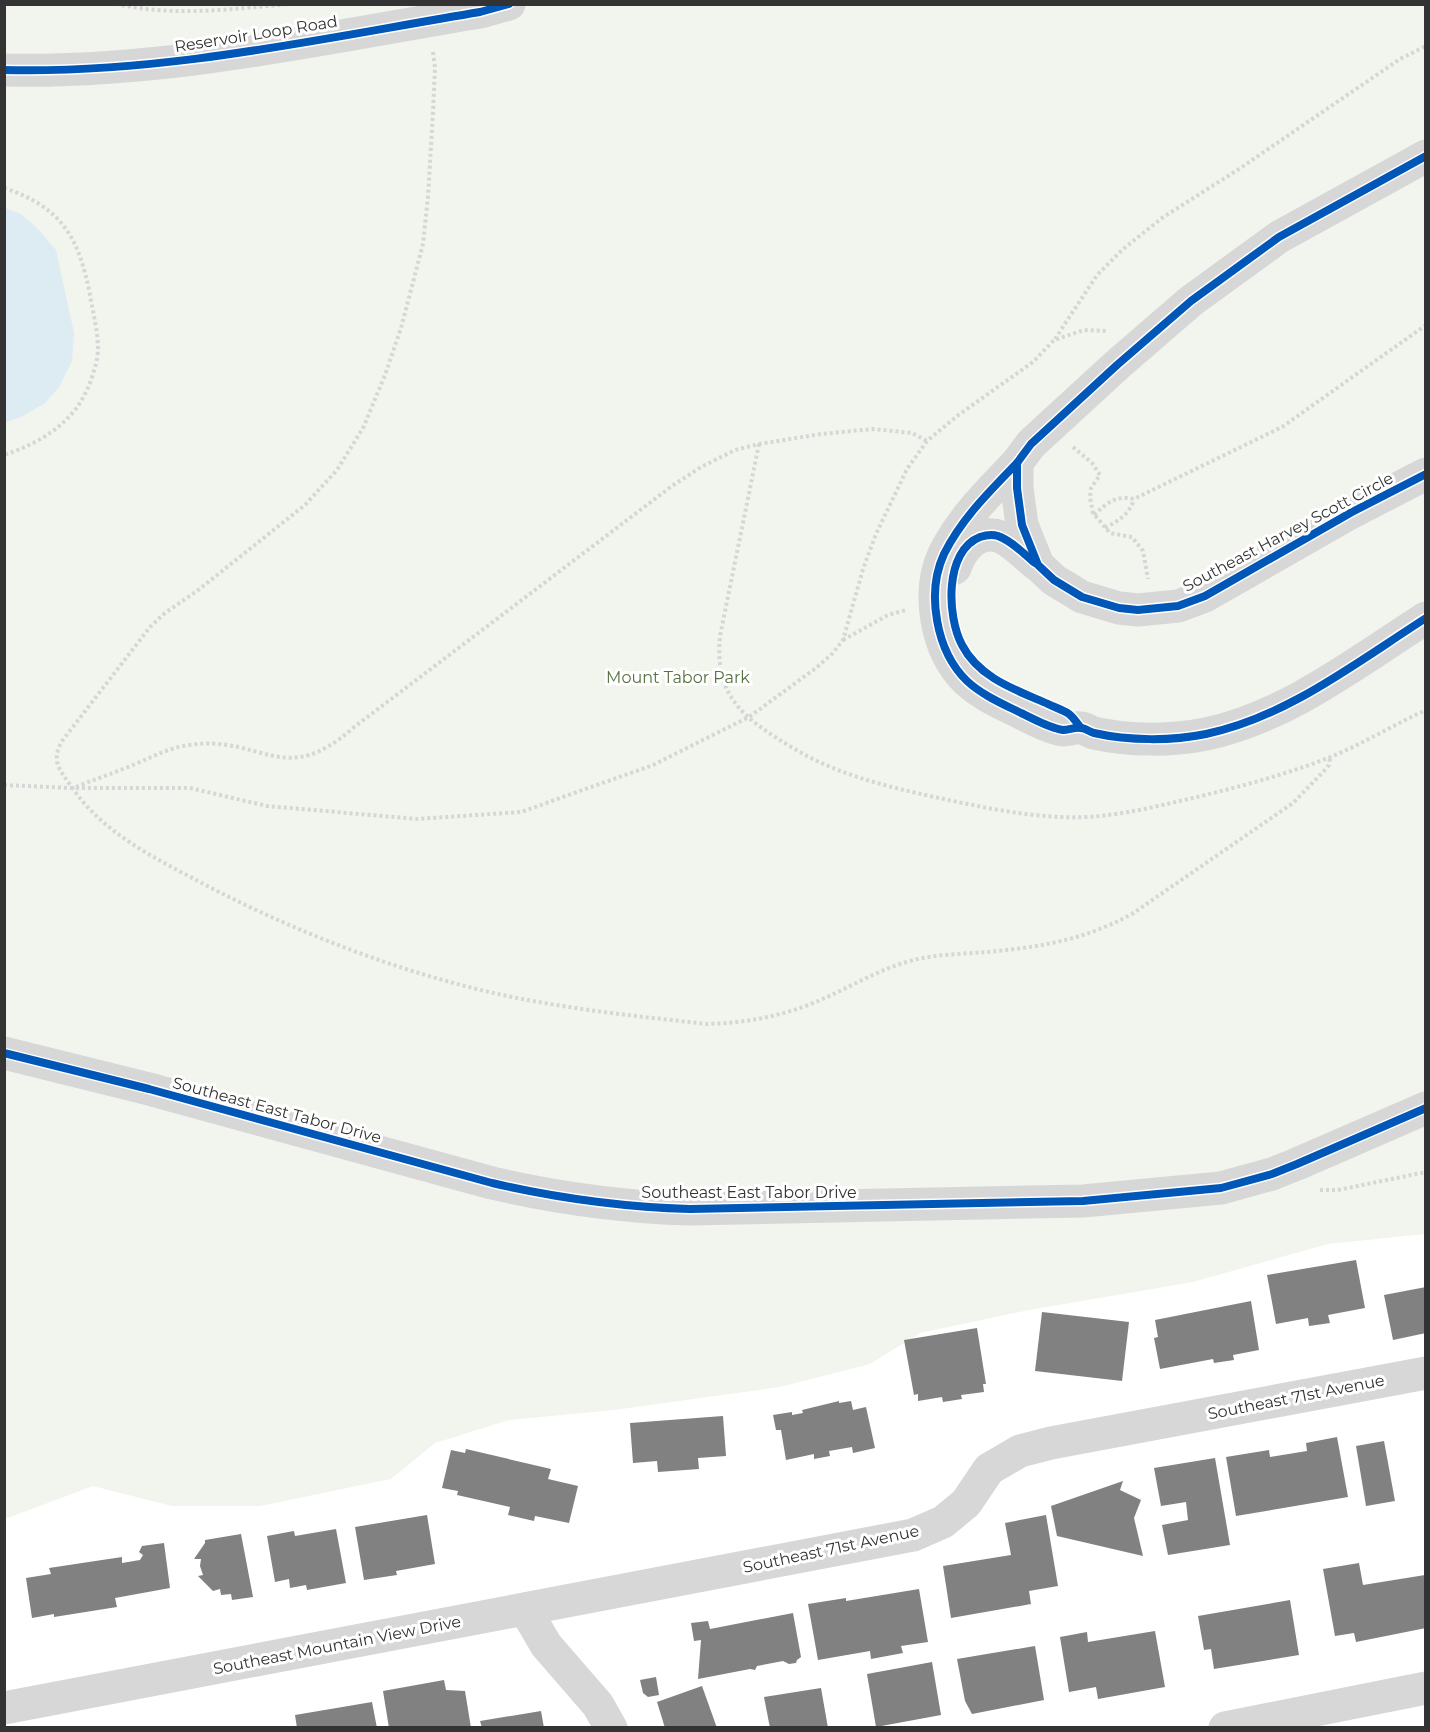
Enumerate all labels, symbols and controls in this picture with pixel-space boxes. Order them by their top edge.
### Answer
street label: Reservoir Loop Road [173,12,339,56]
street label: Southeast Harvey Scott Circle [1179,468,1397,596]
park label: Mount Tabor Park [606,668,750,687]
street label: Southeast East Tabor Drive [171,1073,383,1147]
street label: Southeast East Tabor Drive [641,1183,857,1202]
street label: Southeast 71st Avenue [1206,1371,1386,1423]
street label: Southeast 71st Avenue [741,1521,921,1577]
street label: Southeast Mountain View Drive [212,1612,462,1678]

